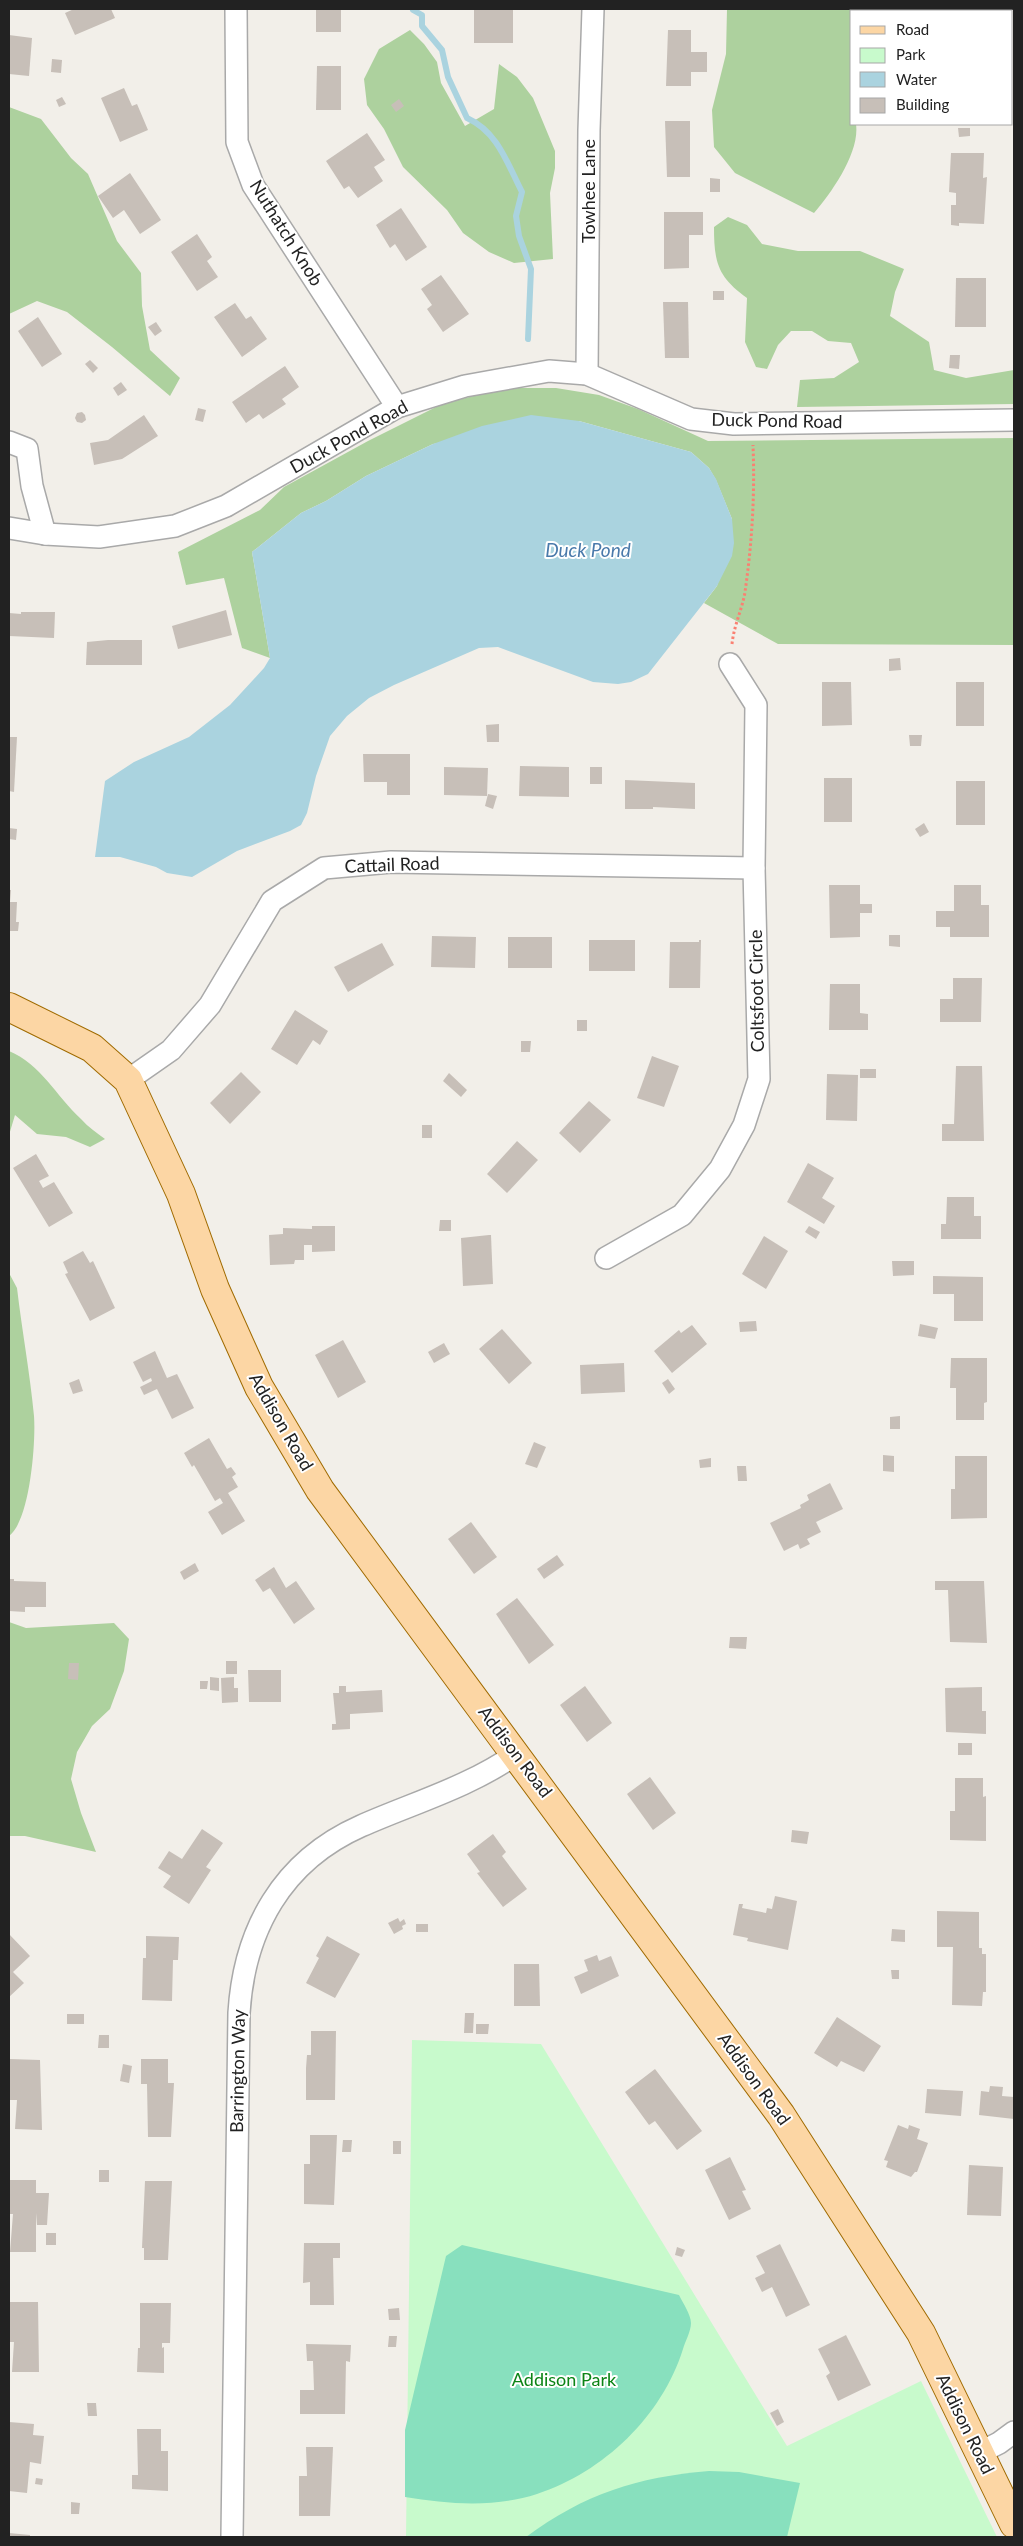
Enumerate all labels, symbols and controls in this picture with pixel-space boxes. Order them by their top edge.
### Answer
legend [850,10,1013,125]
text: Road [896,20,929,38]
text: Park [896,45,926,63]
text: Water [896,70,937,88]
text: Building [896,95,949,113]
street label: Towhee Lane [577,139,599,243]
street label: Nuthatch Knob [245,175,328,290]
street label: Duck Pond Road [286,395,411,478]
street label: Duck Pond Road [711,408,843,432]
water label: Duck Pond [545,538,631,561]
street label: Cattail Road [344,851,440,877]
street label: Coltsfoot Circle [744,929,768,1053]
street label: Addison Road [245,1369,319,1474]
street label: Addison Road [474,1701,557,1802]
street label: Barrington Way [225,2008,249,2133]
street label: Addison Road [714,2028,796,2129]
park label: Addison Park [512,2368,617,2390]
street label: Addison Road [932,2370,1000,2477]

